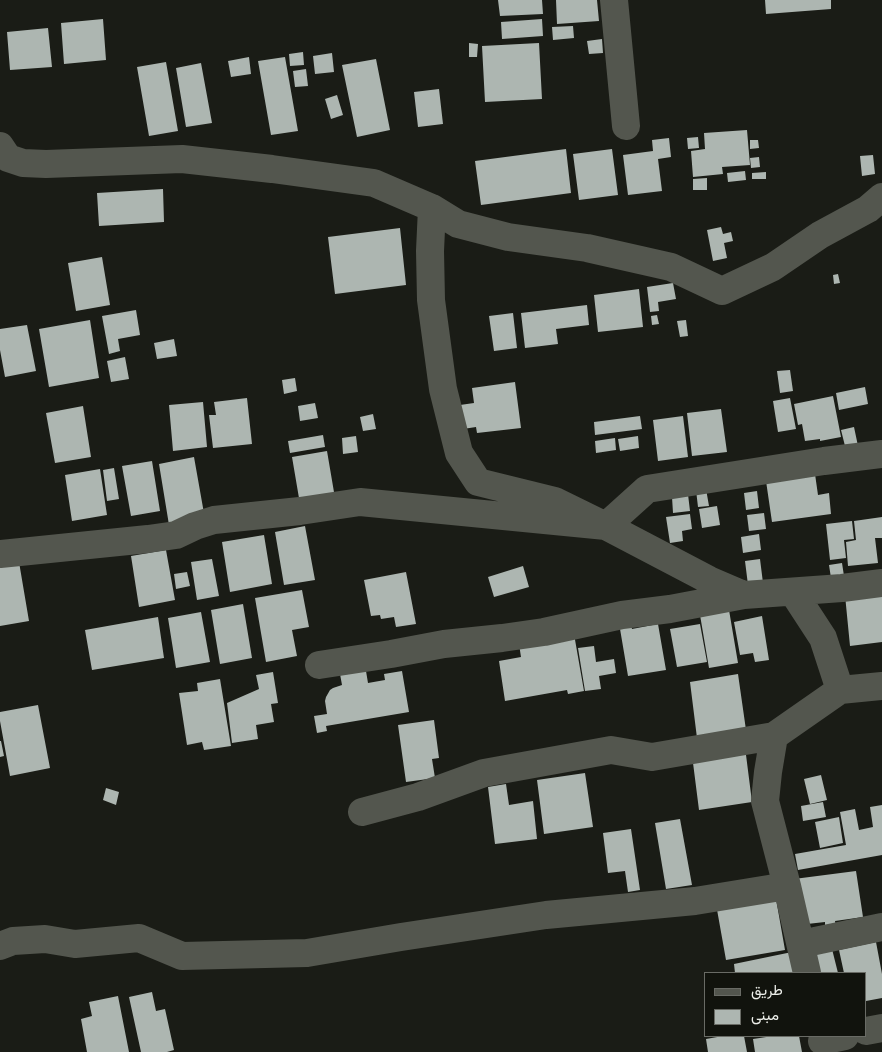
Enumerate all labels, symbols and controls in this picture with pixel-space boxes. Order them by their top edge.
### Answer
legend [704,972,867,1037]
text: طريق [751,980,783,998]
text: مبنى [751,1005,779,1023]

